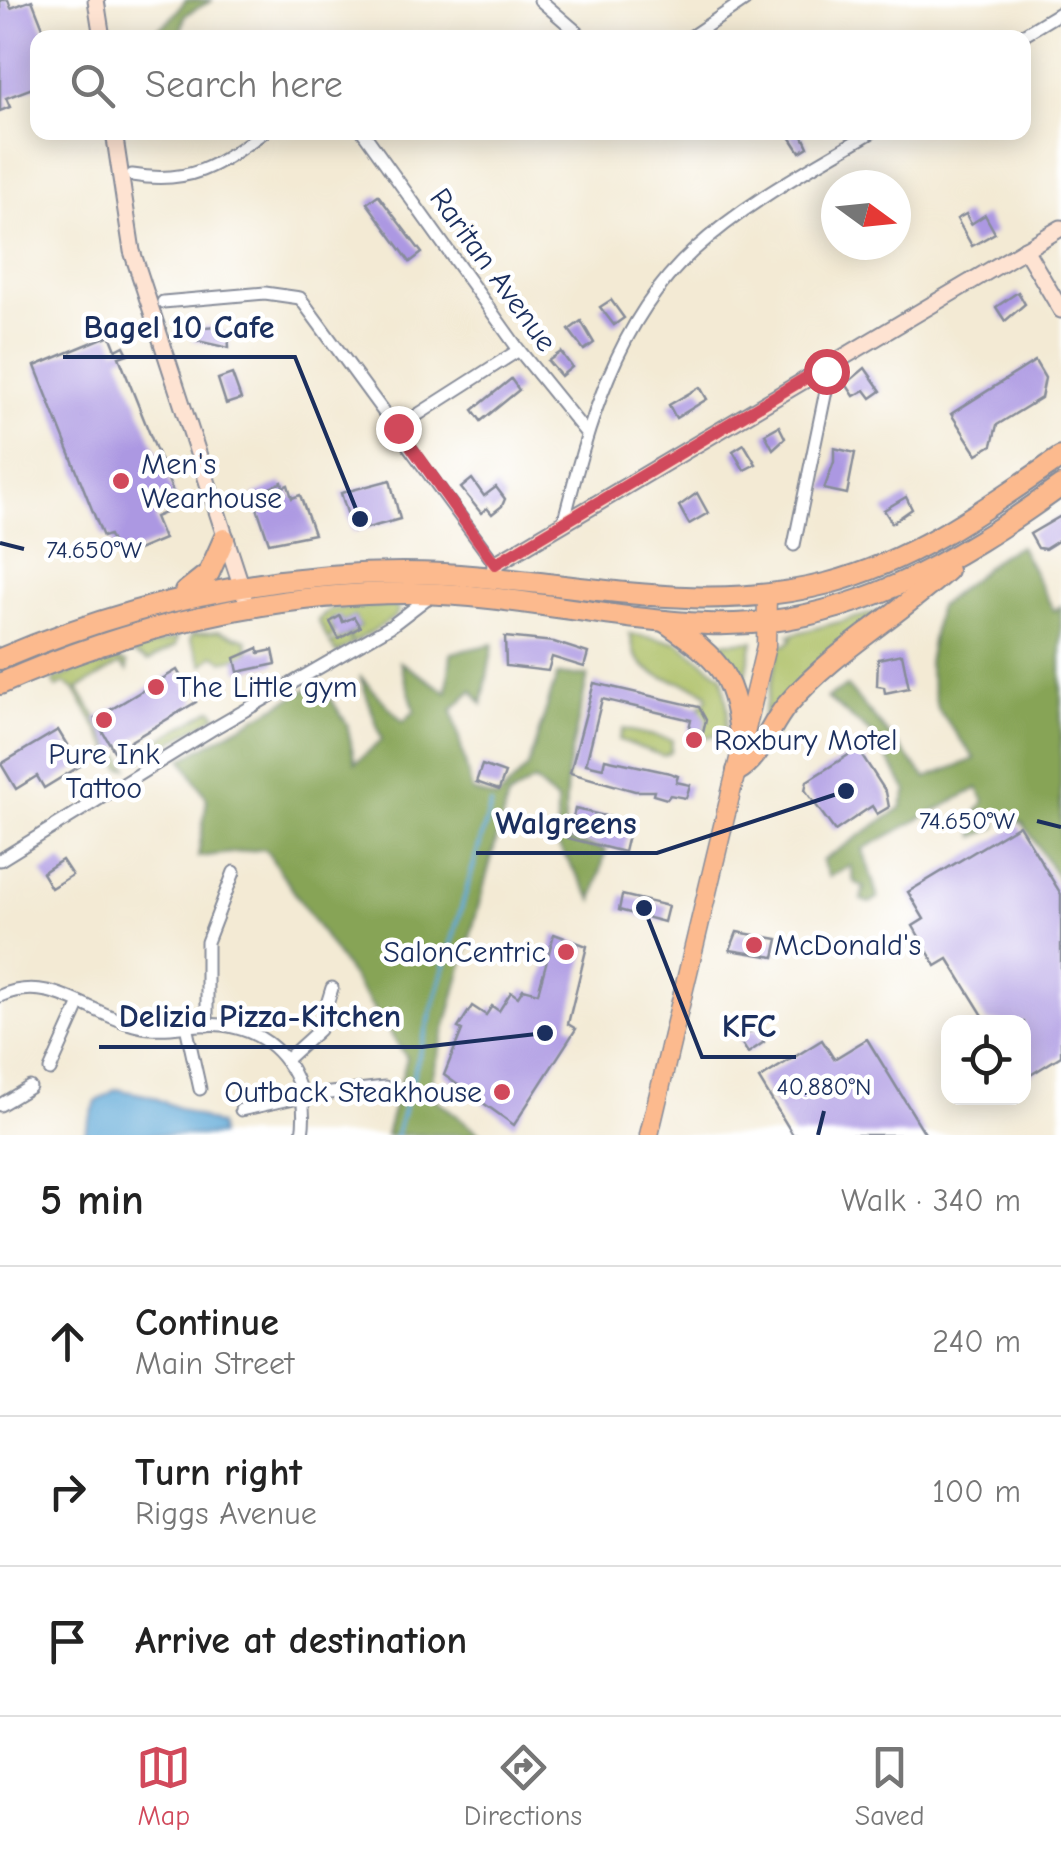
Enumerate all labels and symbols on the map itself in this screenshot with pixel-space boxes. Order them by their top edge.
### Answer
north arrow [821,170,911,260]
street label: Raritan Avenue [422,182,564,358]
callout: Bagel 10 Cafe [63,295,295,357]
text: Bagel 10 Cafe [83,309,275,346]
route start [804,349,850,395]
route end [376,406,422,452]
place label: Men's Wearhouse [141,447,282,516]
marker: Men's Wearhouse [110,470,132,492]
text: 74.650°W [46,535,142,564]
place label: The Little gym [176,670,358,705]
marker: The Little gym [145,676,167,698]
marker: Pure Ink Tattoo [93,709,115,731]
place label: Roxbury Motel [714,723,898,758]
marker: Roxbury Motel [683,729,705,751]
place label: Pure Ink Tattoo [48,737,160,806]
callout: Walgreens [476,791,657,853]
text: Walgreens [495,805,637,842]
text: 74.650°W [919,806,1015,835]
place label: McDonald's [774,928,921,963]
marker: McDonald's [743,934,765,956]
place label: SalonCentric [383,935,546,970]
marker: SalonCentric [555,941,577,963]
callout: Delizia Pizza-Kitchen [99,985,422,1047]
callout: KFC [702,995,796,1057]
text: Delizia Pizza-Kitchen [119,998,401,1035]
text: KFC [722,1008,776,1045]
text: 40.880°N [777,1072,871,1101]
place label: Outback Steakhouse [224,1075,482,1110]
marker: Outback Steakhouse [491,1081,513,1103]

